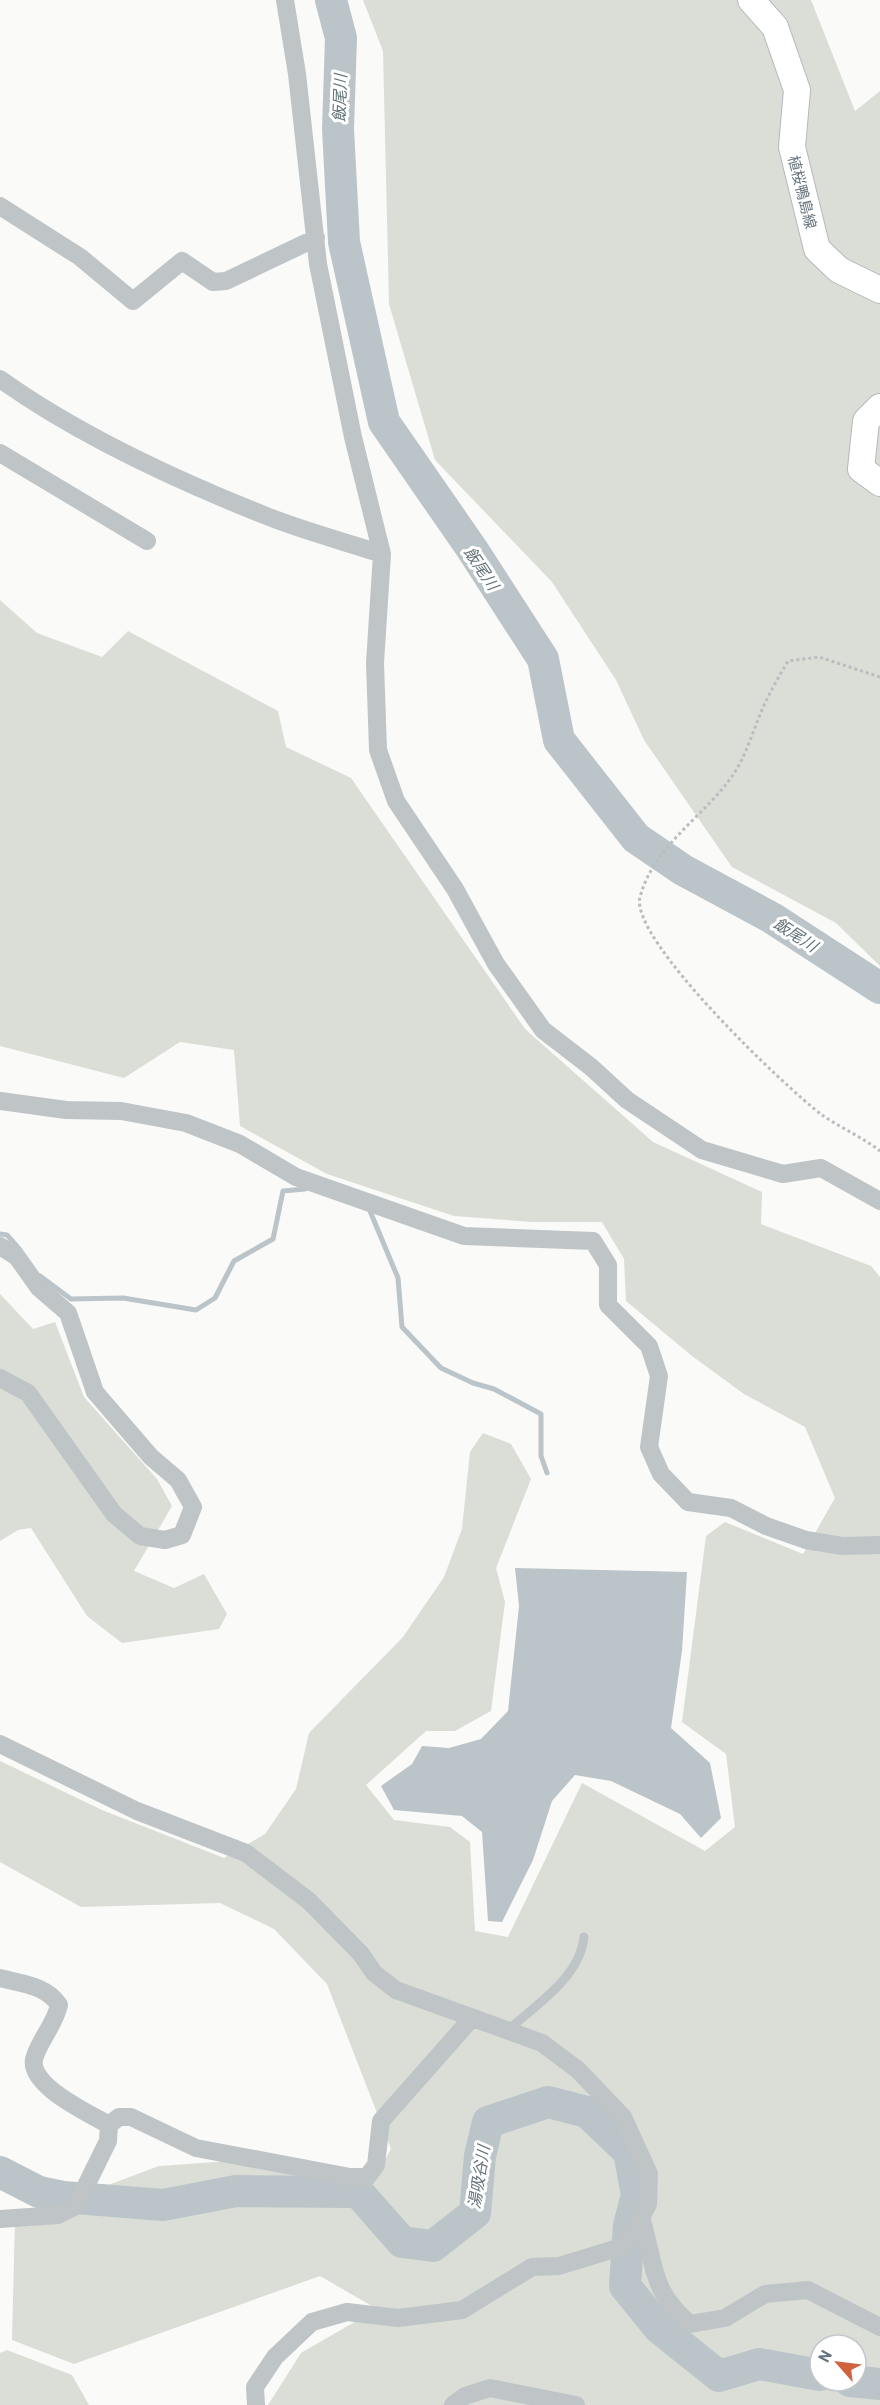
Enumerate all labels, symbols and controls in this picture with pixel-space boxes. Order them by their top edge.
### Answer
water label: 飯尾川 [329,72,349,122]
street label: 植桜鴨島線 [785,153,821,231]
water label: 飯尾川 [461,543,504,595]
water label: 飯尾川 [771,913,823,956]
water label: 湯吸谷川 [464,2142,493,2210]
north arrow [808,2333,868,2393]
text: N [813,2347,835,2365]

